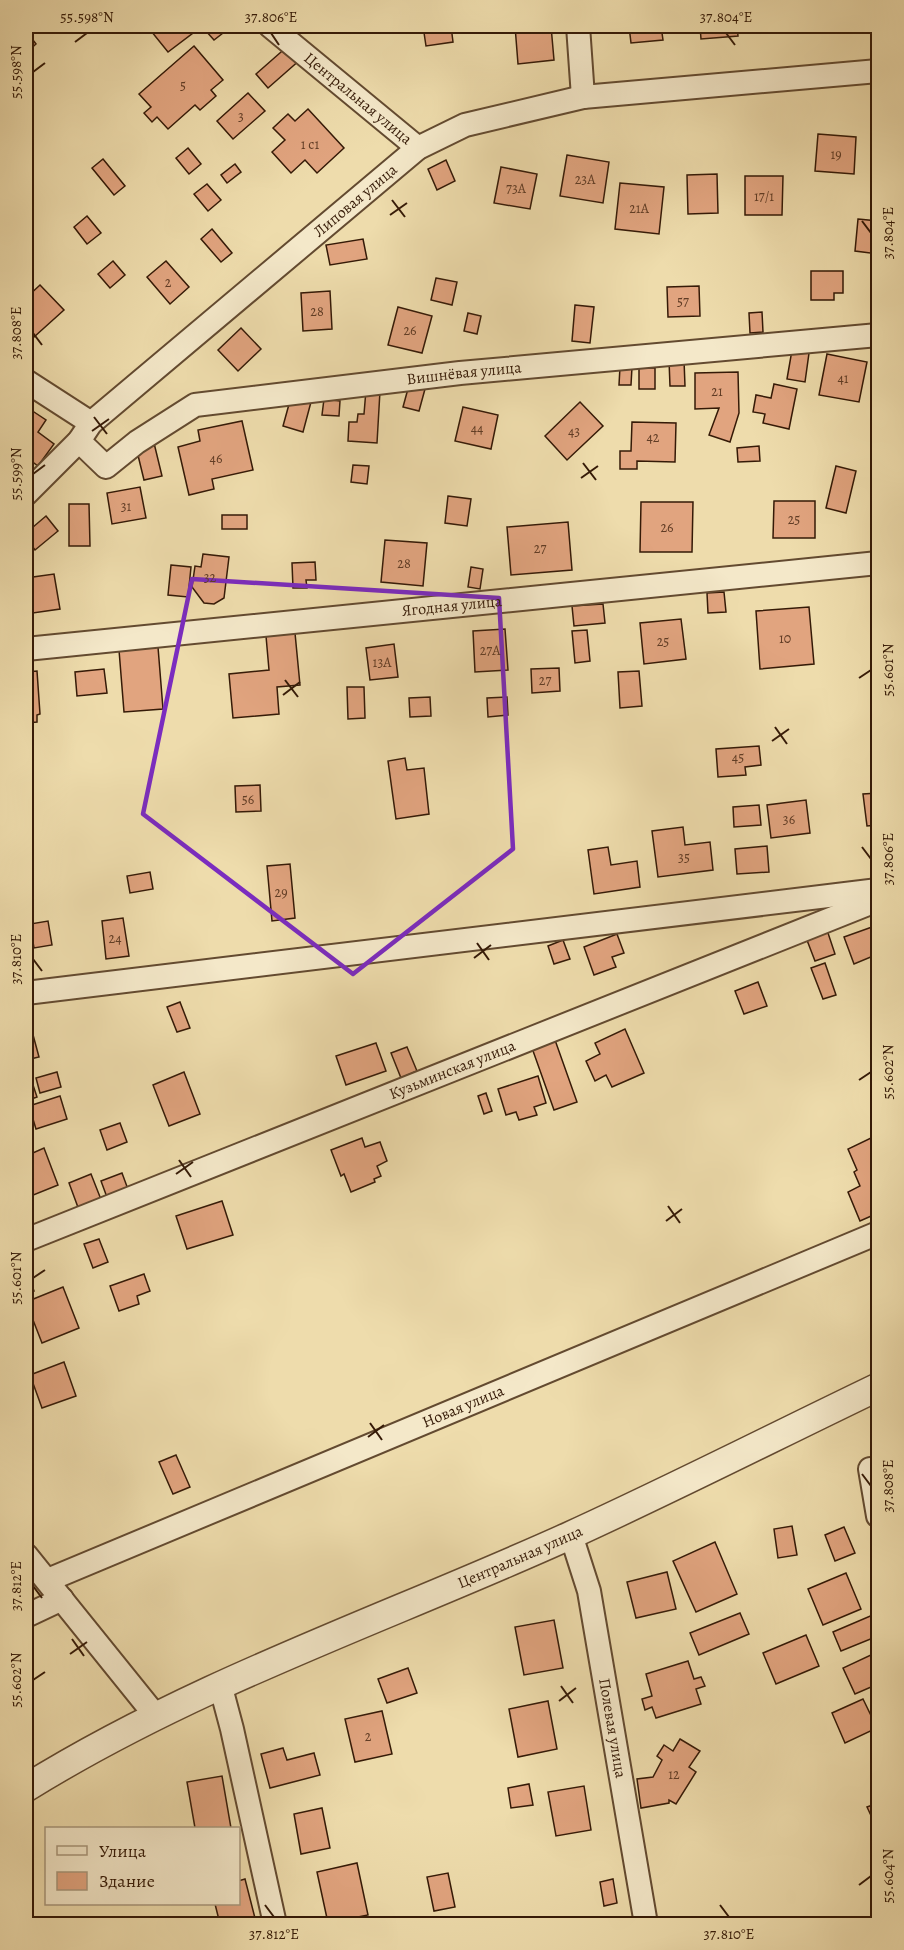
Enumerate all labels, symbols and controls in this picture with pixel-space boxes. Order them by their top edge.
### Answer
text: 55.598°N [60,7,114,27]
text: 37.806°E [245,7,297,27]
text: 37.804°E [700,7,752,27]
text: 55.598°N [6,45,26,99]
street label: Центральная улица [299,47,417,150]
house number: 5 [180,76,186,95]
house number: 3 [238,107,244,126]
house number: 1 с1 [301,135,319,154]
house number: 19 [830,145,842,164]
street label: Липовая улица [309,159,403,242]
house number: 23А [575,170,596,189]
house number: 73А [506,179,527,198]
house number: 17/1 [754,187,774,206]
house number: 21А [629,199,650,218]
text: 37.804°E [878,207,898,259]
house number: 2 [165,273,172,292]
house number: 57 [677,292,689,311]
house number: 28 [310,302,324,321]
text: 37.808°E [6,306,26,360]
house number: 26 [403,321,417,340]
street label: Вишнёвая улица [405,356,523,390]
house number: 41 [837,369,849,388]
house number: 21 [711,382,723,401]
house number: 44 [471,419,483,438]
house number: 43 [568,422,580,441]
house number: 42 [647,428,660,447]
text: 55.599°N [6,447,26,500]
house number: 46 [210,449,222,468]
house number: 31 [121,497,132,516]
house number: 25 [788,510,800,529]
house number: 26 [660,518,674,537]
house number: 27 [534,539,546,558]
house number: 28 [397,554,411,573]
house number: 32 [204,568,217,587]
street label: Ягодная улица [401,590,504,622]
house number: 10 [779,629,791,648]
house number: 25 [657,632,669,651]
house number: 27А [480,641,501,660]
text: 55.601°N [878,643,898,696]
house number: 13А [373,653,392,672]
house number: 27 [539,671,551,690]
house number: 45 [732,748,744,767]
house number: 56 [242,790,254,809]
house number: 36 [783,810,795,829]
text: 37.806°E [878,833,898,885]
house number: 35 [678,848,690,867]
house number: 29 [274,883,288,902]
house number: 24 [109,929,122,948]
text: 37.810°E [6,934,26,984]
street label: Кузьминская улица [386,1035,519,1105]
text: 55.602°N [878,1044,898,1099]
text: 55.601°N [6,1251,26,1304]
street label: Новая улица [419,1379,508,1433]
text: 37.808°E [878,1459,898,1513]
street label: Центральная улица [454,1520,587,1594]
text: 37.812°E [6,1561,26,1611]
text: 55.602°N [6,1652,26,1707]
street label: Полевая улица [593,1676,632,1781]
house number: 2 [365,1727,372,1746]
house number: 12 [668,1765,680,1784]
legend [45,1827,240,1905]
text: Улица [99,1839,147,1863]
text: 55.604°N [878,1849,898,1903]
text: Здание [99,1869,155,1893]
text: 37.812°E [249,1924,299,1944]
text: 37.810°E [704,1924,754,1944]

